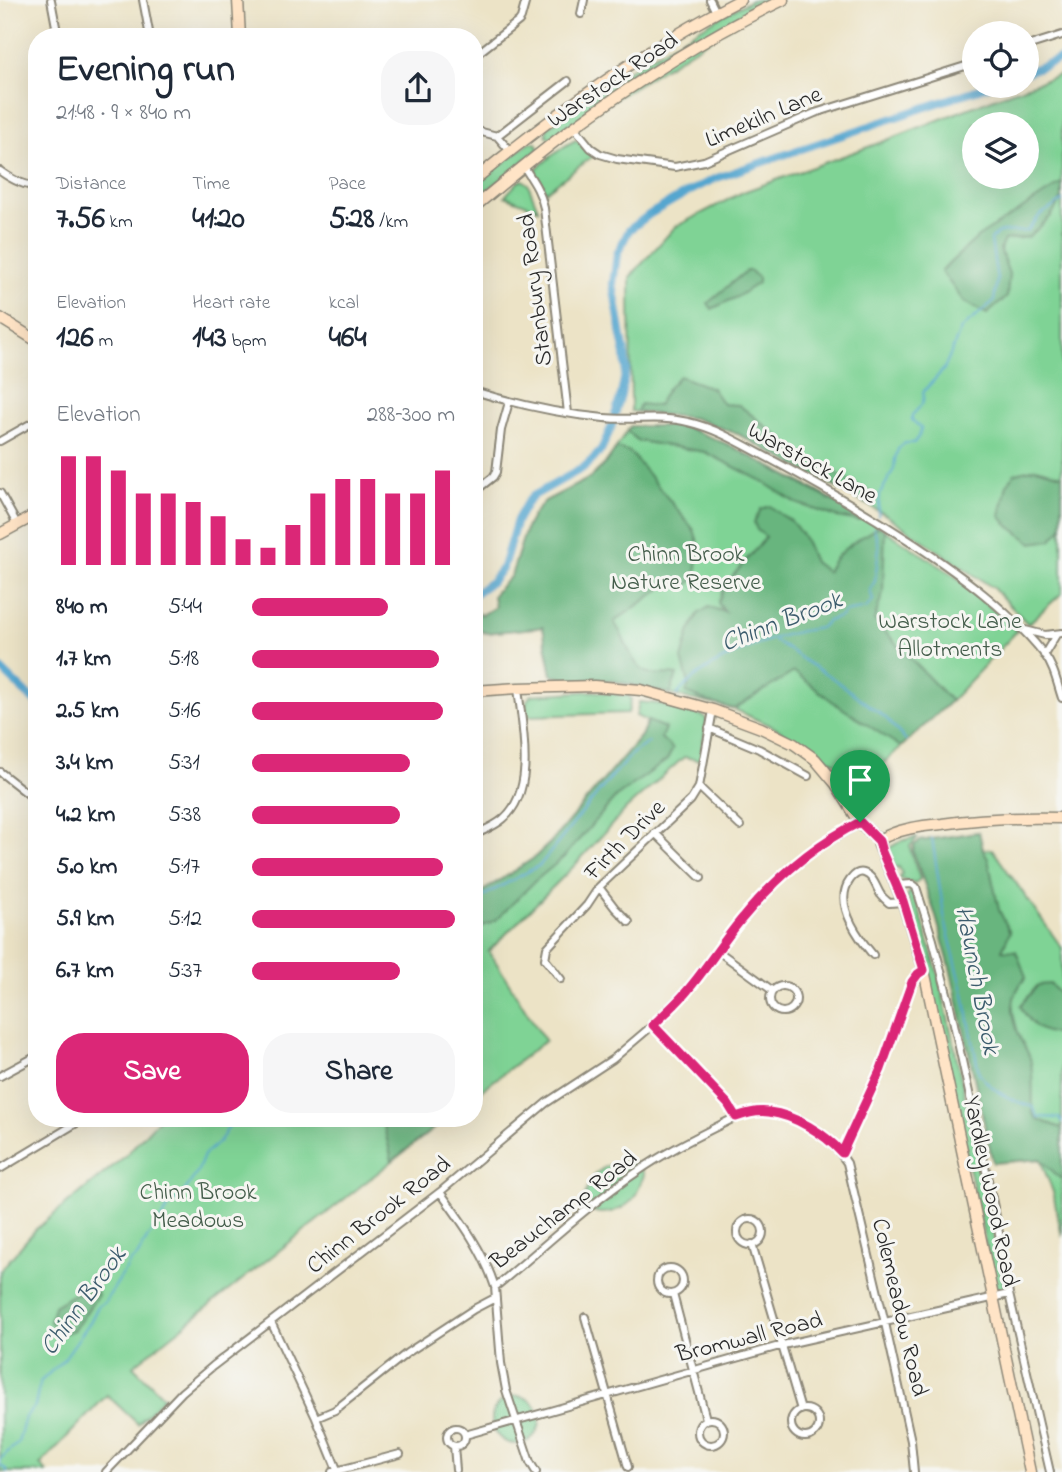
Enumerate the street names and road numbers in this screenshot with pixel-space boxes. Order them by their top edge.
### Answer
street label: Warstock Road [541,24,686,138]
street label: Limekiln Lane [700,78,828,159]
street label: Stanbury Road [510,211,564,368]
street label: Warstock Lane [741,414,883,514]
street label: Firth Drive [576,792,675,890]
street label: Yardley Wood Road [951,1093,1027,1291]
street label: Beauchamp Road [483,1142,646,1280]
street label: Chinn Brook Road [300,1148,460,1284]
street label: Colemeadow Road [861,1215,936,1401]
street label: Bromwall Road [672,1303,827,1374]

